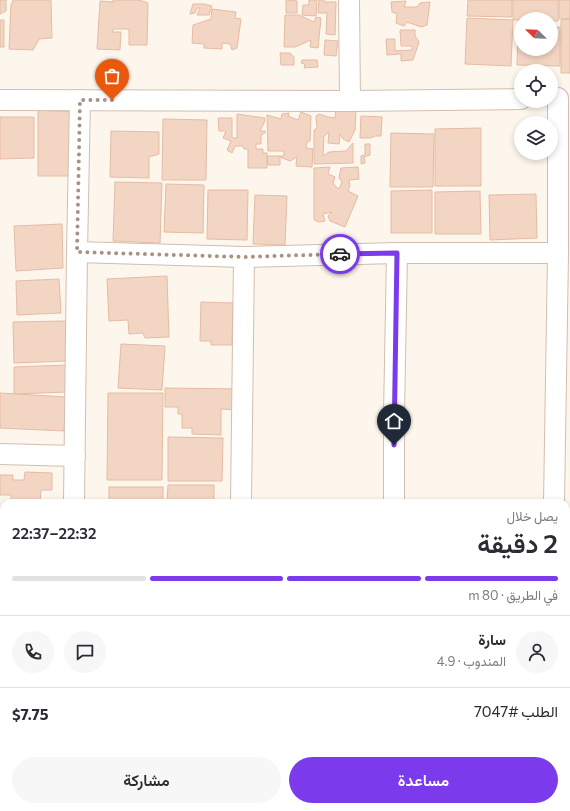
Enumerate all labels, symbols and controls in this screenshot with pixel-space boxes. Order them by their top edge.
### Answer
north arrow [514,12,558,56]
map controls [514,12,558,160]
pin [95,59,129,100]
button: locate [514,64,558,108]
icon: bag [101,65,123,87]
button: layers [514,116,558,160]
courier [320,234,360,274]
icon: car [329,243,351,265]
pin [377,404,411,445]
icon: home [383,410,405,432]
text: يصل خلال [507,508,558,524]
text: 22:32–22:37 [12,524,96,542]
text: 2 دقيقة [477,527,558,558]
text: في الطريق · 80 m [468,587,558,603]
text: سارة [478,630,506,648]
button: phone [12,631,54,673]
button: chat [64,631,106,673]
button: person [516,631,558,673]
text: المندوب · 4.9 [437,653,506,669]
text: الطلب #7047 [474,702,558,720]
text: $7.75 [12,705,48,723]
button: مشاركة [12,757,281,803]
button: مساعدة [289,757,558,803]

